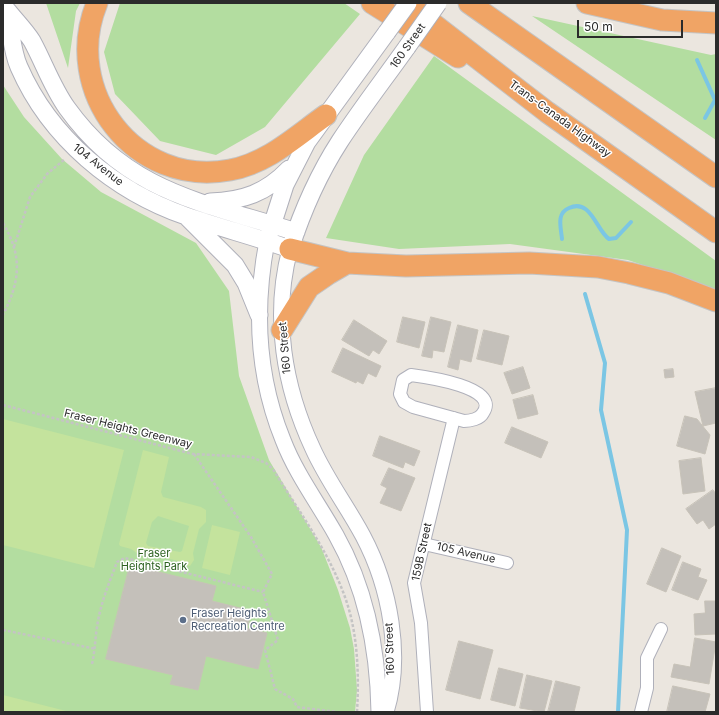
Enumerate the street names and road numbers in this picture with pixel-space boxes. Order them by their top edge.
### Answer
street label: 160 Street [388,21,428,71]
street label: Trans-Canada Highway [507,78,613,160]
street label: 104 Avenue [70,141,126,189]
street label: 160 Street [276,321,294,375]
street label: Fraser Heights Greenway [63,407,193,451]
street label: 159B Street [409,522,435,582]
street label: 105 Avenue [435,540,497,566]
street label: 160 Street [382,623,398,675]

